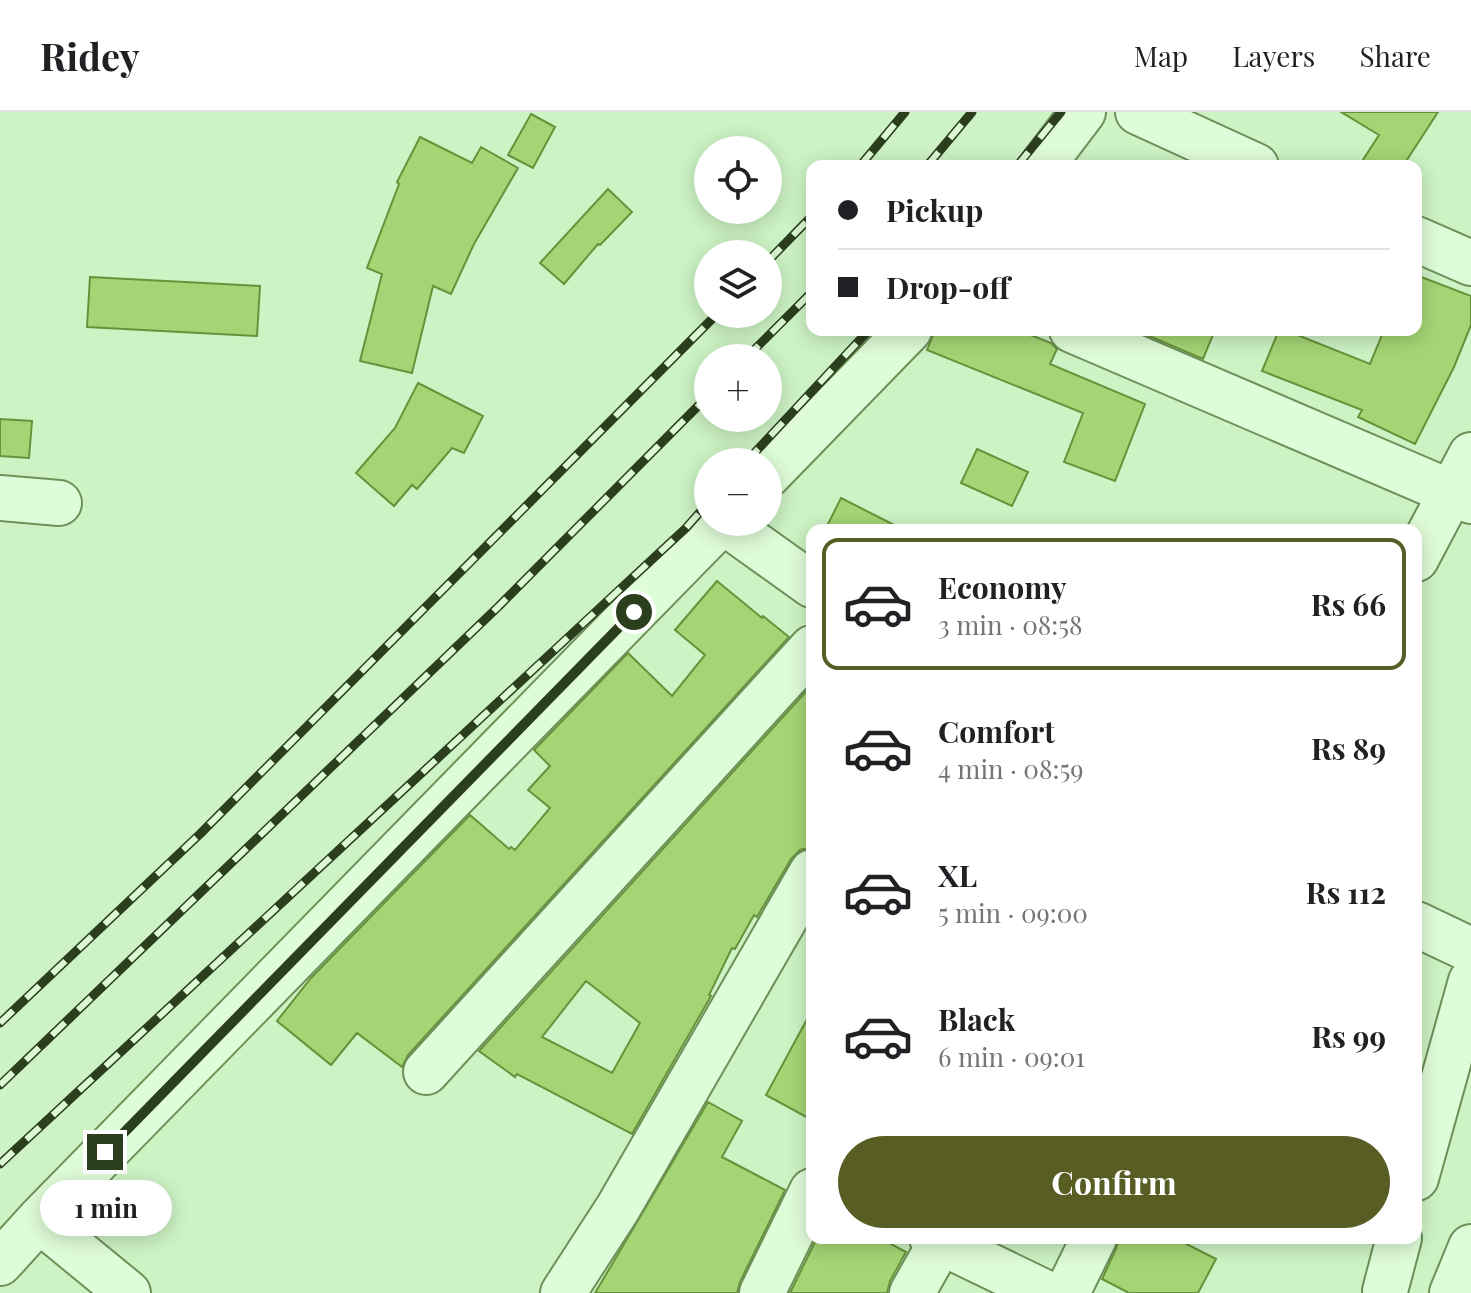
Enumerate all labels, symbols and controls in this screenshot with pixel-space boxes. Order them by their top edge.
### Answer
text: Ridey [40,30,139,81]
text: Map [1134,37,1188,74]
text: Layers [1232,37,1315,74]
text: Share [1359,37,1431,74]
map controls [694,136,782,536]
button: locate [694,136,782,224]
text: Pickup [886,190,983,230]
button: layers [694,240,782,328]
text: Drop-off [886,267,1010,307]
button: + [694,344,782,432]
button: − [694,448,782,536]
text: Economy [938,567,1067,607]
icon: car [842,568,914,640]
text: Rs 66 [1311,584,1386,624]
route start [616,594,652,630]
text: 3 min · 08:58 [938,607,1083,642]
text: Comfort [938,711,1055,751]
icon: car [842,712,914,784]
text: Rs 89 [1311,728,1386,768]
text: 4 min · 08:59 [938,751,1083,786]
text: XL [938,855,977,895]
icon: car [842,856,914,928]
text: Rs 112 [1306,872,1386,912]
text: 5 min · 09:00 [938,895,1088,930]
text: Black [938,999,1015,1039]
icon: car [842,1000,914,1072]
text: Rs 99 [1311,1016,1386,1056]
text: 6 min · 09:01 [938,1039,1085,1074]
route end [87,1134,123,1170]
button: Confirm [838,1136,1390,1228]
callout: 1 min [39,1180,171,1236]
text: 1 min [74,1190,138,1225]

